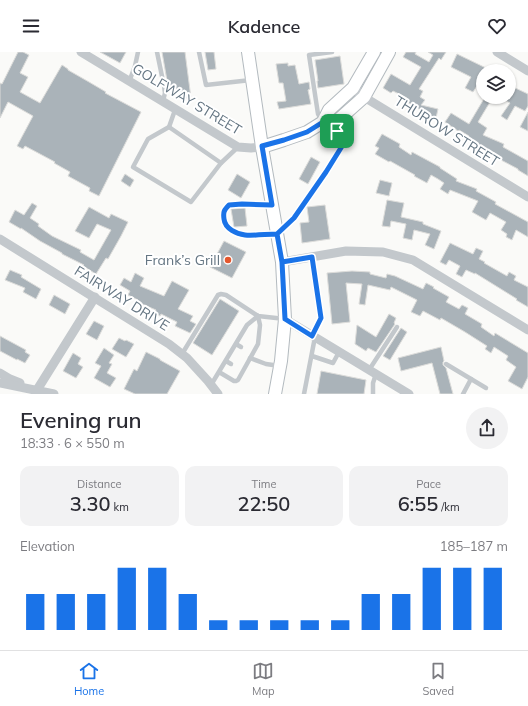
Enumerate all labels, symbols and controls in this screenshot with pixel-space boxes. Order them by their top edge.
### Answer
icon: menu [20,15,42,37]
text: Kadence [228,15,300,38]
icon: heart [486,15,508,37]
street label: GOLFWAY STREET [129,59,245,139]
map controls [476,64,516,104]
button: layers [476,64,516,104]
street label: THUROW STREET [391,92,503,171]
pin [320,114,354,148]
icon: arrive [326,120,348,142]
place label: Frank’s Grill [145,251,220,269]
marker: Frank’s Grill [223,255,233,265]
street label: FAIRWAY DRIVE [71,262,173,334]
text: Evening run [20,406,142,434]
button: share [466,407,508,449]
text: 18:33 · 6 × 550 m [20,435,125,451]
text: Distance [77,477,122,491]
text: Time [252,477,276,491]
text: Pace [416,477,441,491]
text: 3.30 [70,491,111,516]
text: 22:50 [238,491,290,516]
text: 6:55 [398,491,438,516]
text: km [111,500,129,514]
text: /km [438,500,460,514]
text: Elevation [20,538,75,554]
text: 185–187 m [440,538,508,554]
tab: Home [74,660,104,698]
tab: Map [252,660,275,698]
tab: Saved [422,660,454,698]

